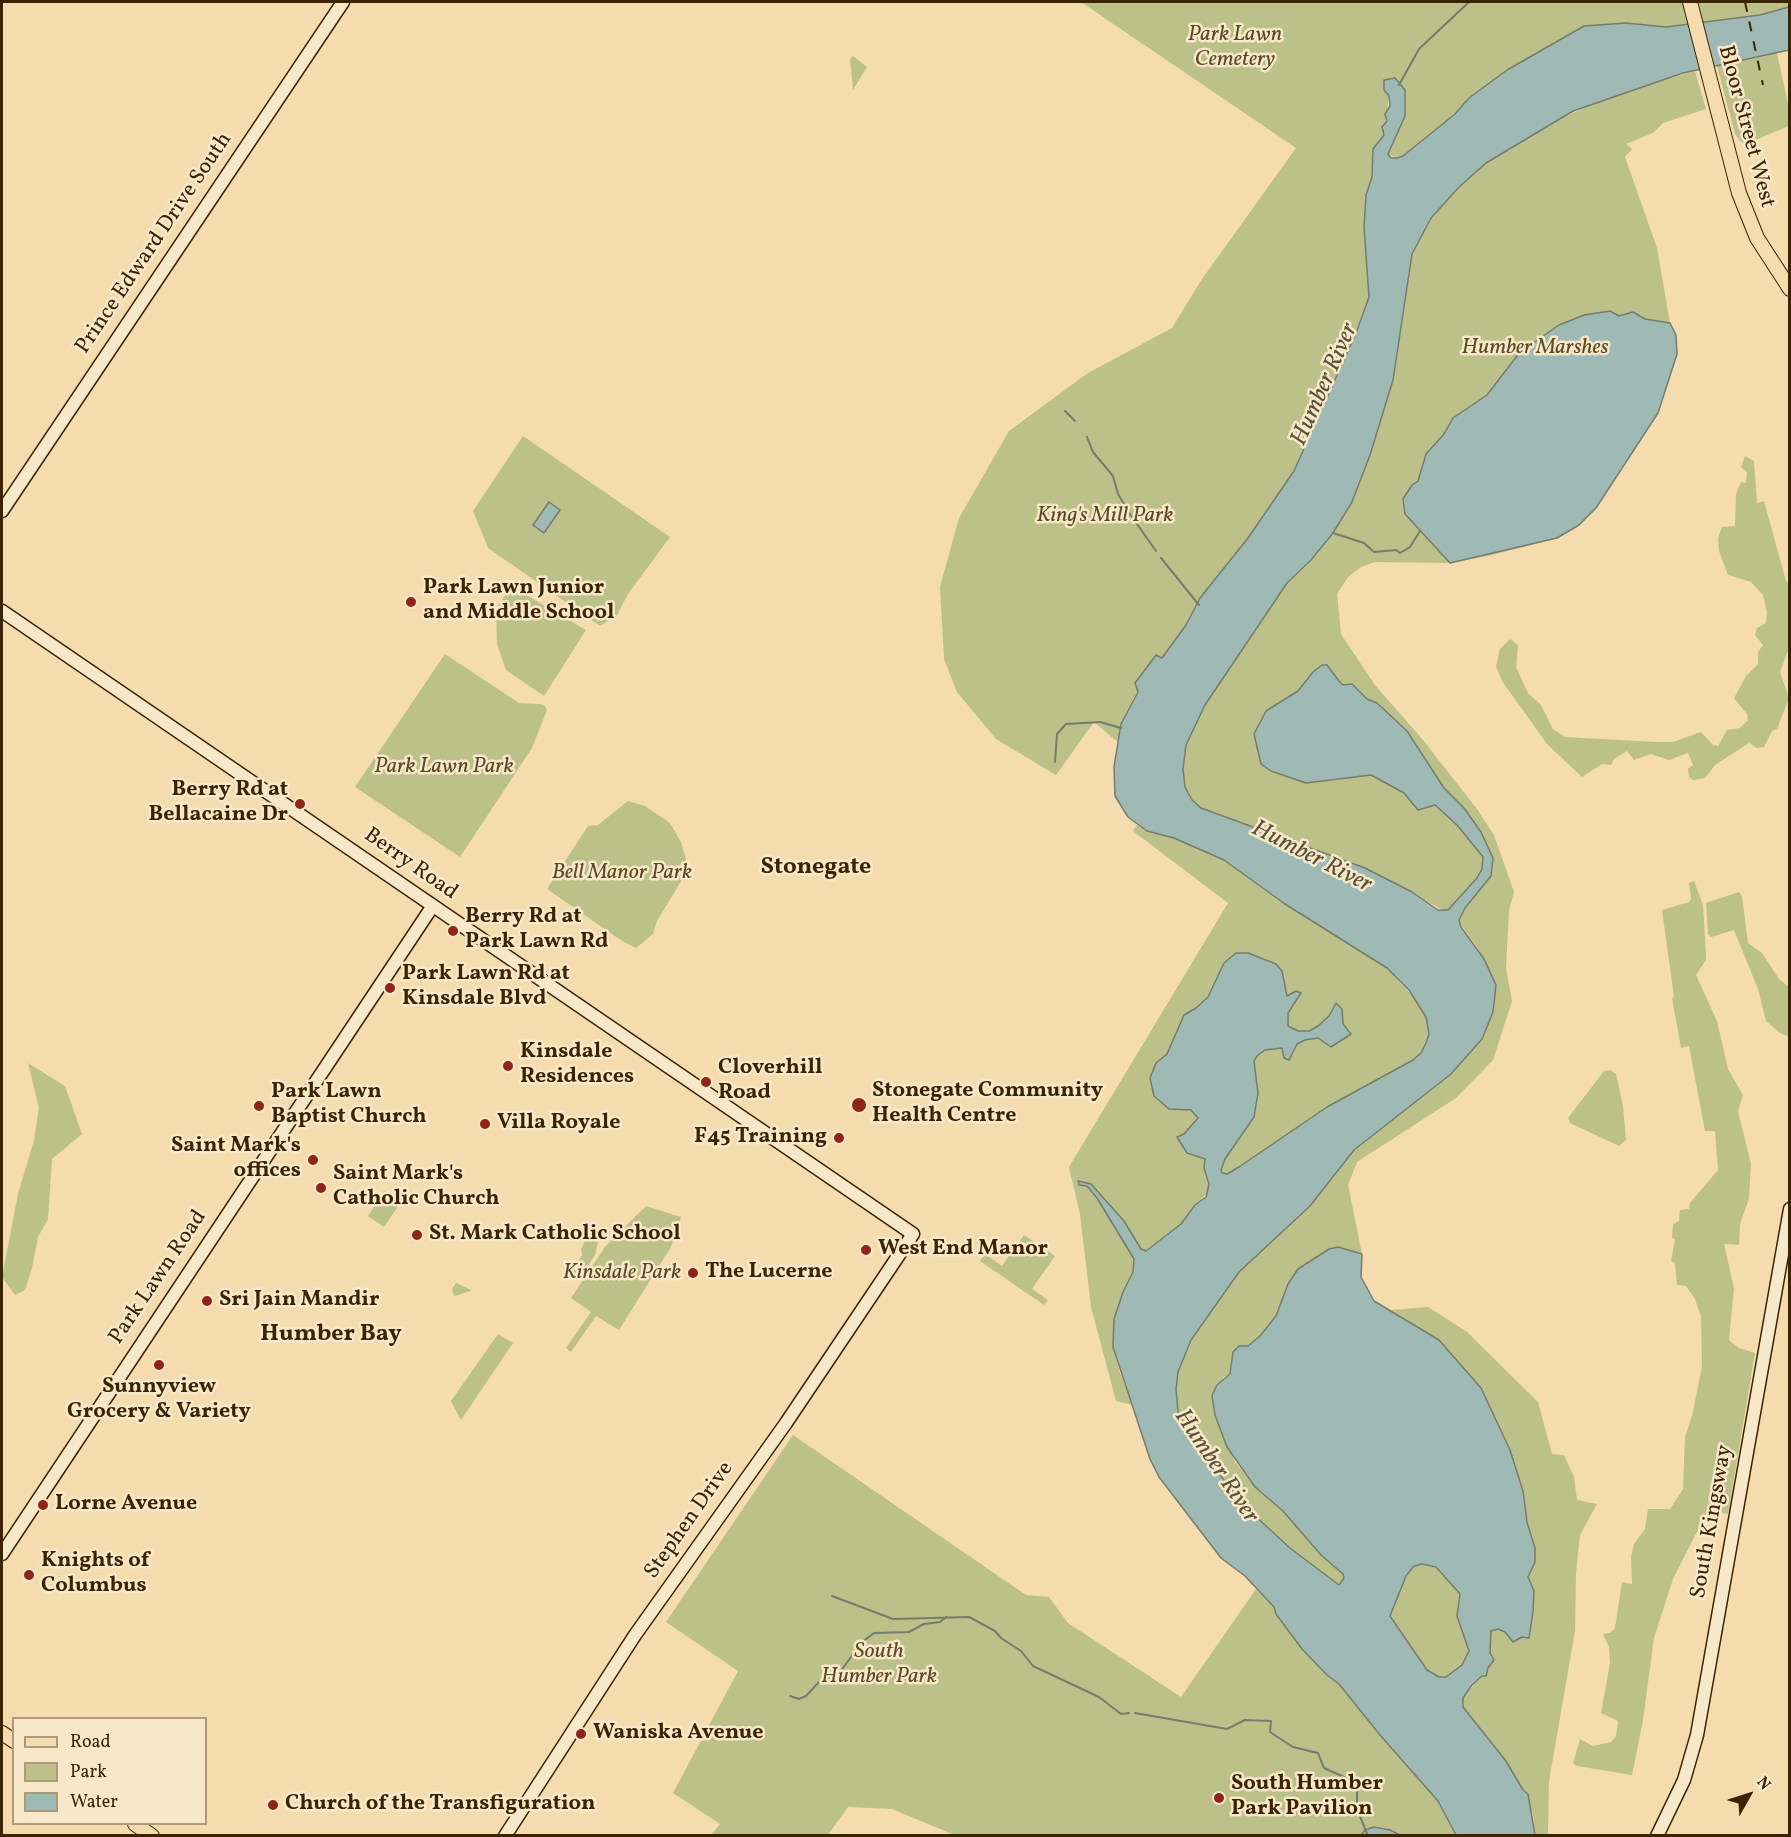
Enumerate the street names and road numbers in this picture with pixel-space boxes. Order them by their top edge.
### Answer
street label: Bloor Street West [1711,43,1779,211]
street label: Prince Edward Drive South [71,128,239,360]
street label: Berry Road [358,823,462,907]
street label: Park Lawn Road [104,1206,214,1350]
street label: South Kingsway [1686,1443,1740,1601]
street label: Stephen Drive [640,1457,740,1585]

